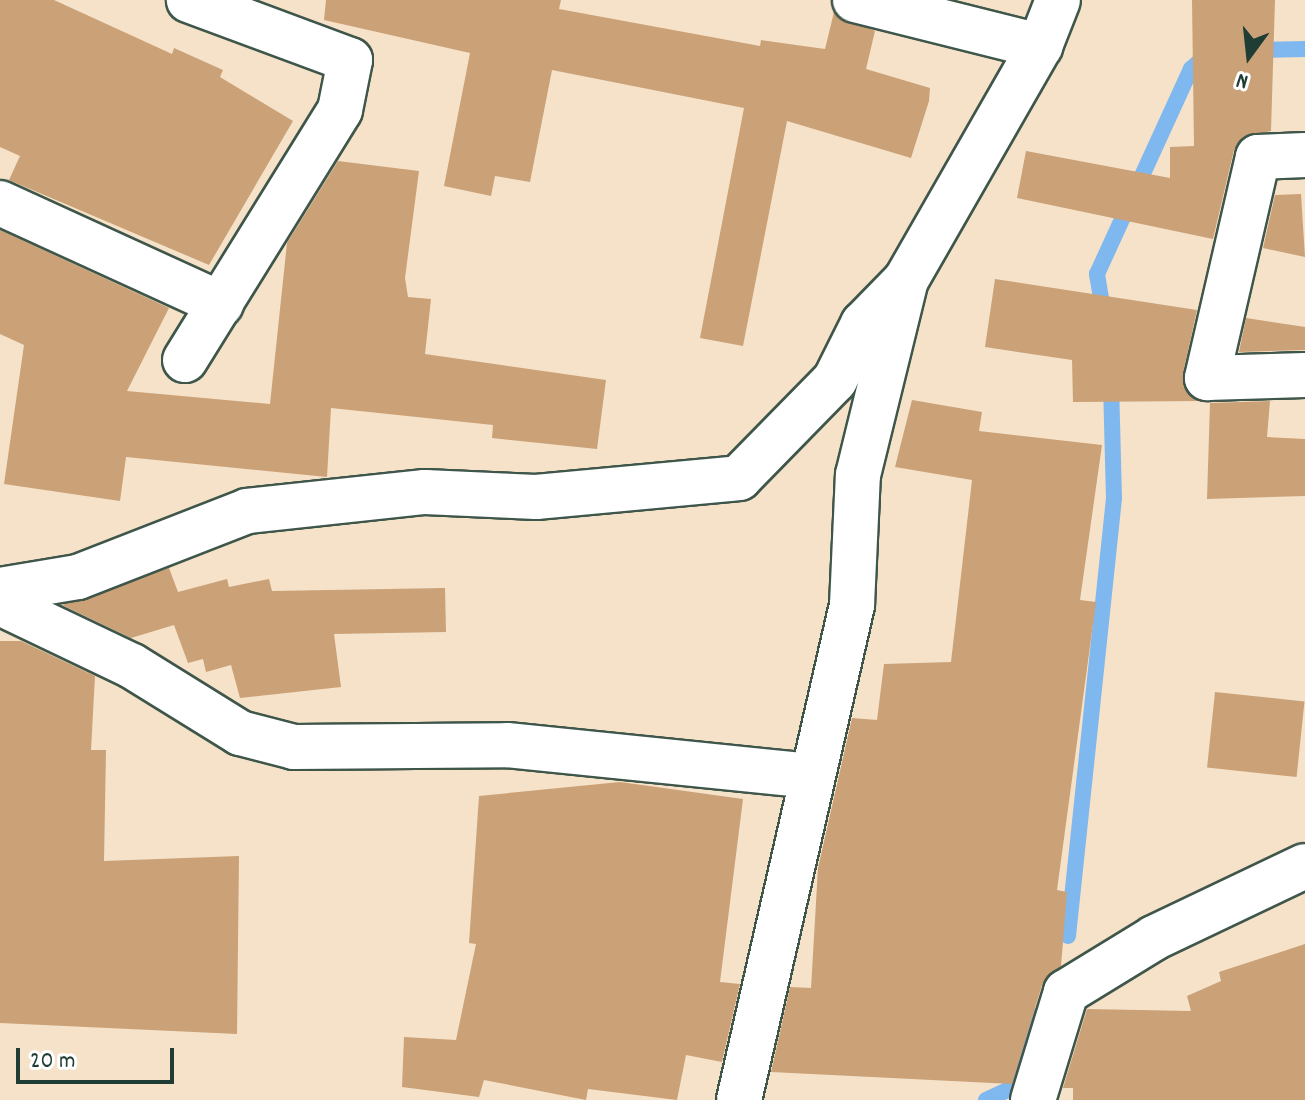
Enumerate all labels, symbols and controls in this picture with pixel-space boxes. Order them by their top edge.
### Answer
north arrow [1209,16,1289,96]
text: N [1233,63,1252,96]
scale bar [20,1032,178,1082]
text: 20 m [30,1045,76,1079]

